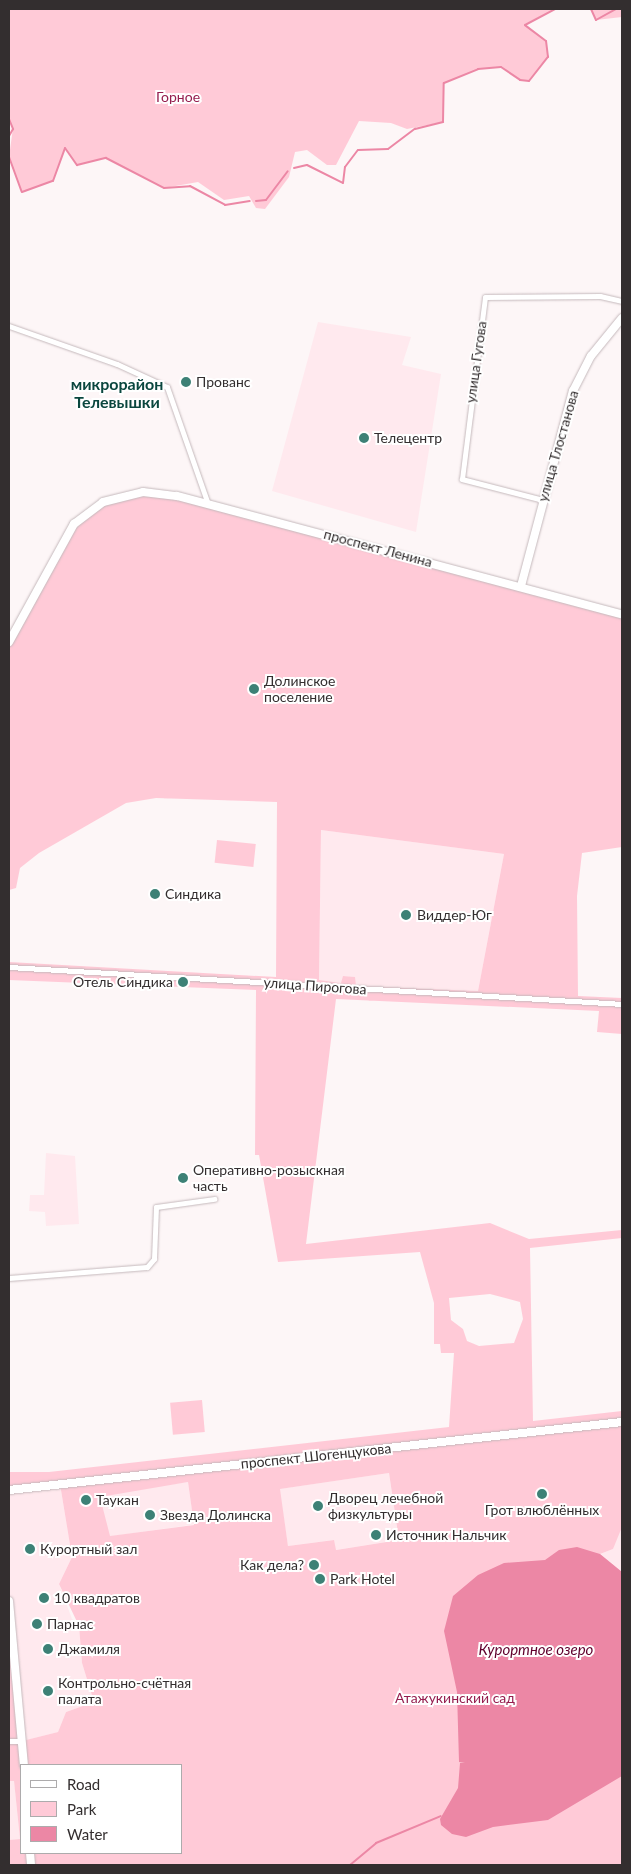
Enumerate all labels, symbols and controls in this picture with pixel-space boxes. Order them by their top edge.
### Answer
park label: Горное [156,89,200,105]
street label: улица Гугова [462,320,490,404]
district label: микрорайон Телевышки [71,374,163,412]
place label: Прованс [196,374,250,390]
marker: Прованс [180,376,192,388]
street label: улица Тлостанова [534,388,582,504]
place label: Телецентр [374,430,442,446]
marker: Телецентр [358,432,370,444]
street label: проспект Ленина [322,525,434,571]
place label: Долинское поселение [264,673,335,706]
marker: Долинское поселение [248,683,260,695]
place label: Синдика [165,886,221,902]
marker: Синдика [149,888,161,900]
place label: Виддер-Юг [417,907,492,923]
marker: Виддер-Юг [399,908,413,922]
place label: Отель Синдика [73,974,173,990]
street label: улица Пирогова [263,974,367,998]
marker: Отель Синдика [177,976,189,988]
place label: Оперативно-розыскная часть [193,1162,345,1194]
marker: Оперативно-розыскная часть [177,1172,189,1184]
street label: проспект Шогенцукова [240,1440,392,1472]
marker: Грот влюблённых [536,1488,548,1500]
place label: Дворец лечебной физкультуры [328,1490,443,1522]
place label: Таукан [96,1492,139,1508]
marker: Таукан [80,1494,92,1506]
marker: Дворец лечебной физкультуры [312,1500,324,1512]
place label: Грот влюблённых [485,1502,599,1518]
place label: Звезда Долинска [160,1507,271,1523]
marker: Звезда Долинска [144,1509,156,1521]
place label: Источник Нальчик [386,1527,507,1543]
marker: Источник Нальчик [370,1529,382,1541]
place label: Курортный зал [40,1541,137,1557]
marker: Курортный зал [24,1543,36,1555]
place label: Как дела? [240,1557,304,1573]
marker: Как дела? [308,1559,320,1571]
place label: Park Hotel [330,1571,395,1587]
marker: Park Hotel [314,1573,326,1585]
place label: 10 квадратов [54,1590,140,1606]
marker: 10 квадратов [38,1592,50,1604]
place label: Парнас [47,1616,93,1632]
marker: Парнас [31,1618,43,1630]
place label: Джамиля [58,1641,120,1657]
water label: Курортное озеро [479,1641,593,1659]
marker: Джамиля [42,1643,54,1655]
place label: Контрольно-счётная палата [58,1675,191,1708]
marker: Контрольно-счётная палата [42,1685,54,1697]
park label: Атажукинский сад [395,1690,515,1706]
legend [20,1764,182,1854]
text: Road [67,1775,100,1793]
text: Park [67,1800,96,1818]
text: Water [67,1825,108,1843]

